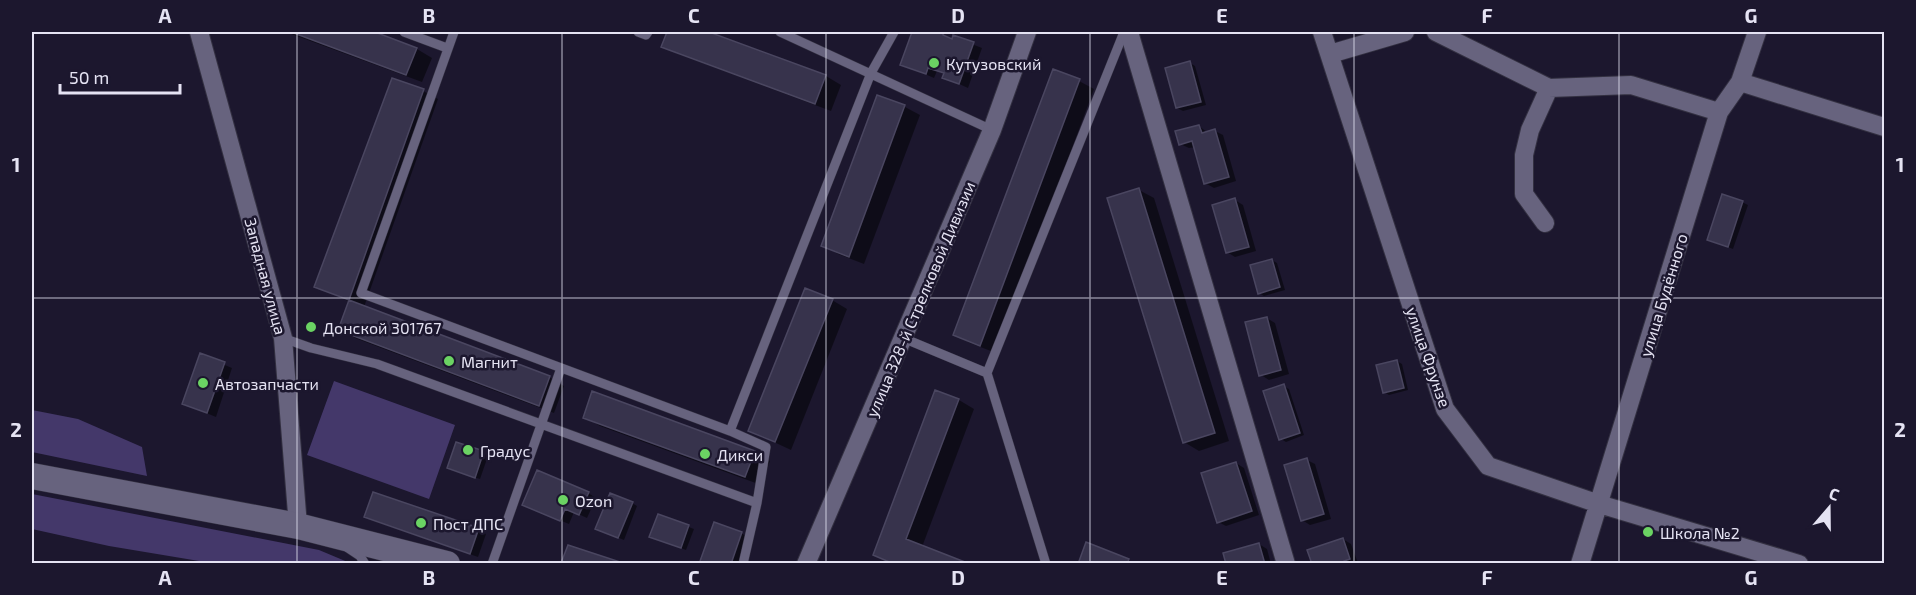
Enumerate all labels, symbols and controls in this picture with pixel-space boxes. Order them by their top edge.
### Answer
text: A [158,3,172,27]
text: B [423,3,435,27]
text: C [688,3,700,27]
text: D [951,3,965,27]
text: E [1216,3,1228,27]
text: F [1481,3,1493,27]
text: G [1745,3,1757,27]
place label: Кутузовский [946,54,1041,74]
marker: Кутузовский [927,56,941,70]
scale bar [60,57,180,95]
text: 50 m [69,66,109,88]
text: 1 [12,152,20,176]
text: 1 [1896,152,1904,176]
street label: улица 328-й Стрелковой Дивизии [862,178,979,420]
street label: Западная улица [240,216,291,337]
street label: улица Будённого [1635,231,1692,359]
street label: улица Фрунзе [1402,304,1455,410]
place label: Донской 301767 [323,318,441,337]
marker: Донской 301767 [304,320,318,334]
place label: Магнит [461,352,518,371]
marker: Магнит [442,354,456,368]
place label: Автозапчасти [215,374,319,393]
marker: Автозапчасти [196,376,210,390]
text: 2 [10,417,22,441]
text: 2 [1894,417,1906,441]
place label: Градус [480,441,530,461]
marker: Градус [461,443,475,457]
place label: Дикси [717,445,763,464]
marker: Дикси [698,447,712,461]
north arrow [1799,478,1859,538]
text: С [1827,483,1842,504]
place label: Ozon [575,491,612,510]
marker: Ozon [556,493,570,507]
place label: Пост ДПС [433,514,503,533]
marker: Пост ДПС [414,516,428,530]
place label: Школа №2 [1660,523,1740,542]
marker: Школа №2 [1641,525,1655,539]
text: A [158,565,172,589]
text: B [423,565,435,589]
text: C [688,565,700,589]
text: D [951,565,965,589]
text: E [1216,565,1228,589]
text: F [1481,565,1493,589]
text: G [1745,565,1757,589]

